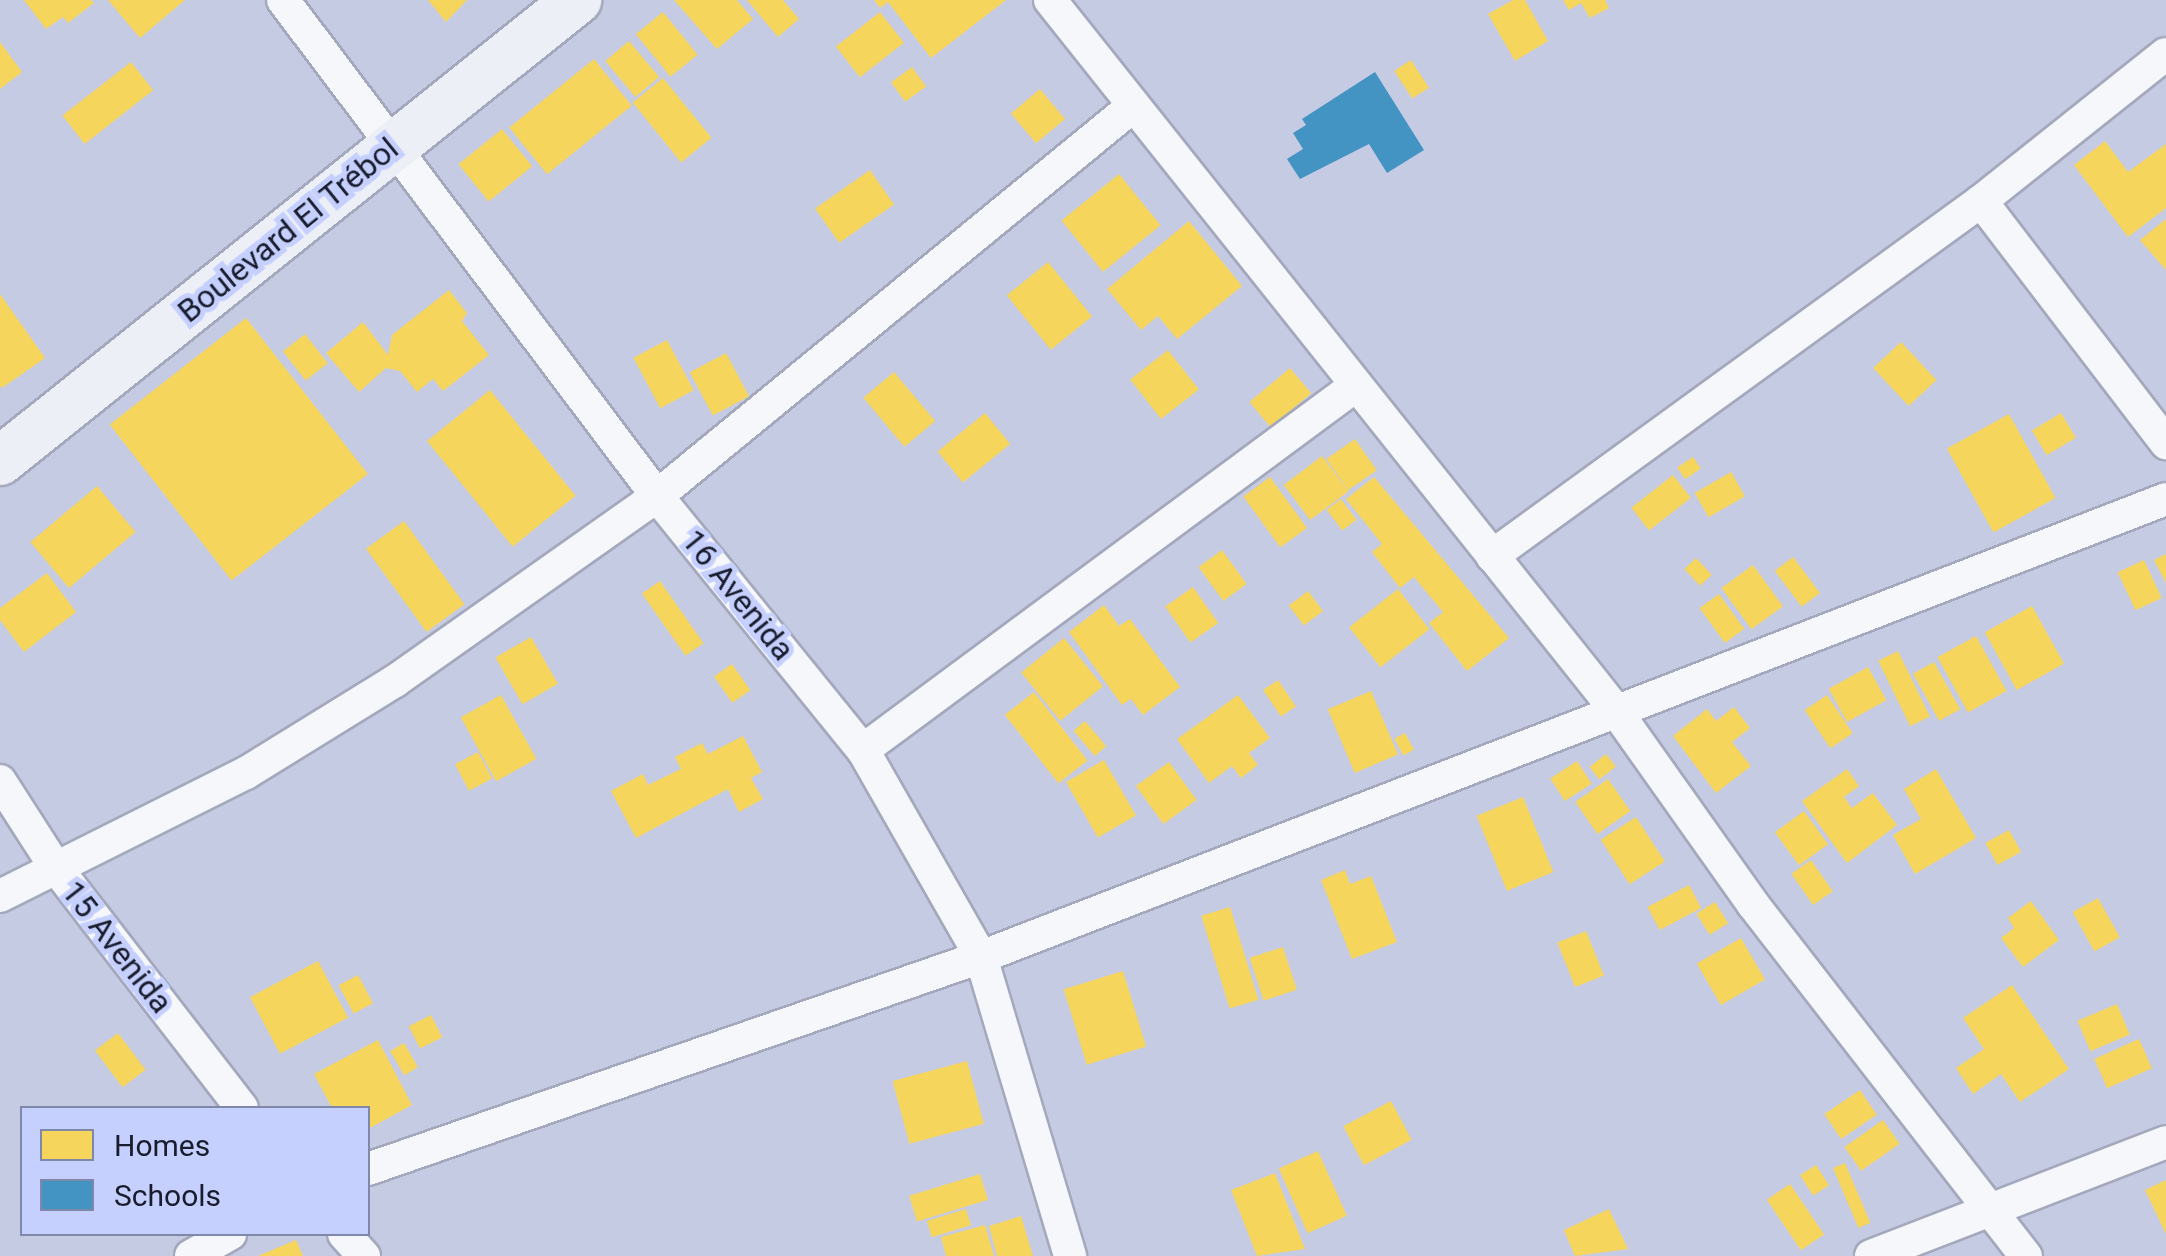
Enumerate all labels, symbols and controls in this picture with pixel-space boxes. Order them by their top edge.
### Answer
street label: Boulevard El Trébol [170,129,406,331]
street label: 16 Avenida [674,522,802,668]
street label: 15 Avenida [53,873,181,1021]
legend [20,1106,370,1236]
text: Homes [114,1128,210,1163]
text: Schools [114,1178,221,1213]

